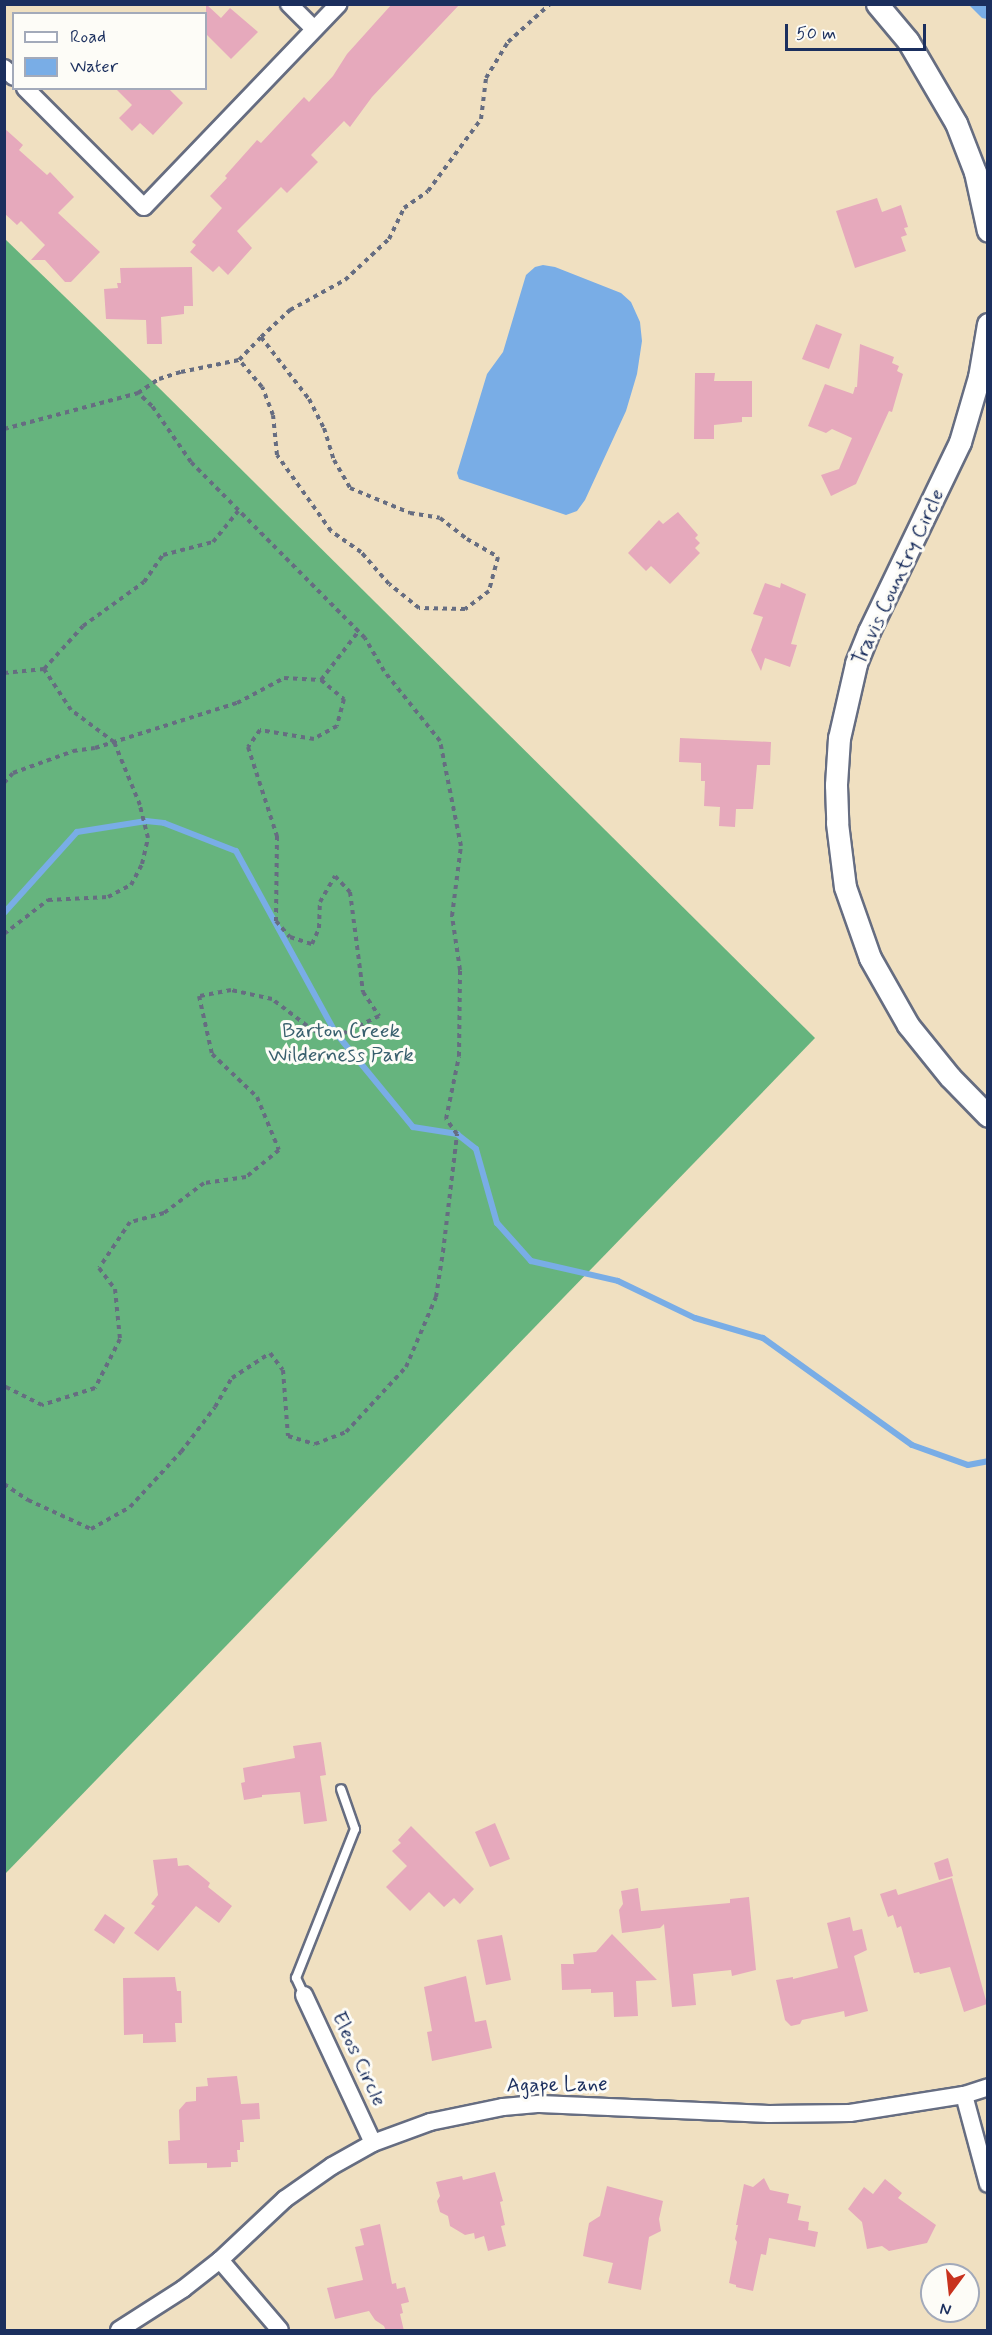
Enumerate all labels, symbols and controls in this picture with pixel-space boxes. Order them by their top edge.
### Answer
legend [12,12,207,90]
scale bar [788,12,929,50]
text: 50 m [796,22,836,46]
text: Road [70,25,106,49]
text: Water [70,55,118,79]
street label: Travis Country Circle [847,487,949,667]
park label: Barton Creek Wilderness Park [269,1018,413,1068]
street label: Eleos Circle [326,2007,392,2111]
street label: Agape Lane [505,2072,609,2098]
north arrow [920,2263,980,2323]
text: N [938,2297,954,2320]

